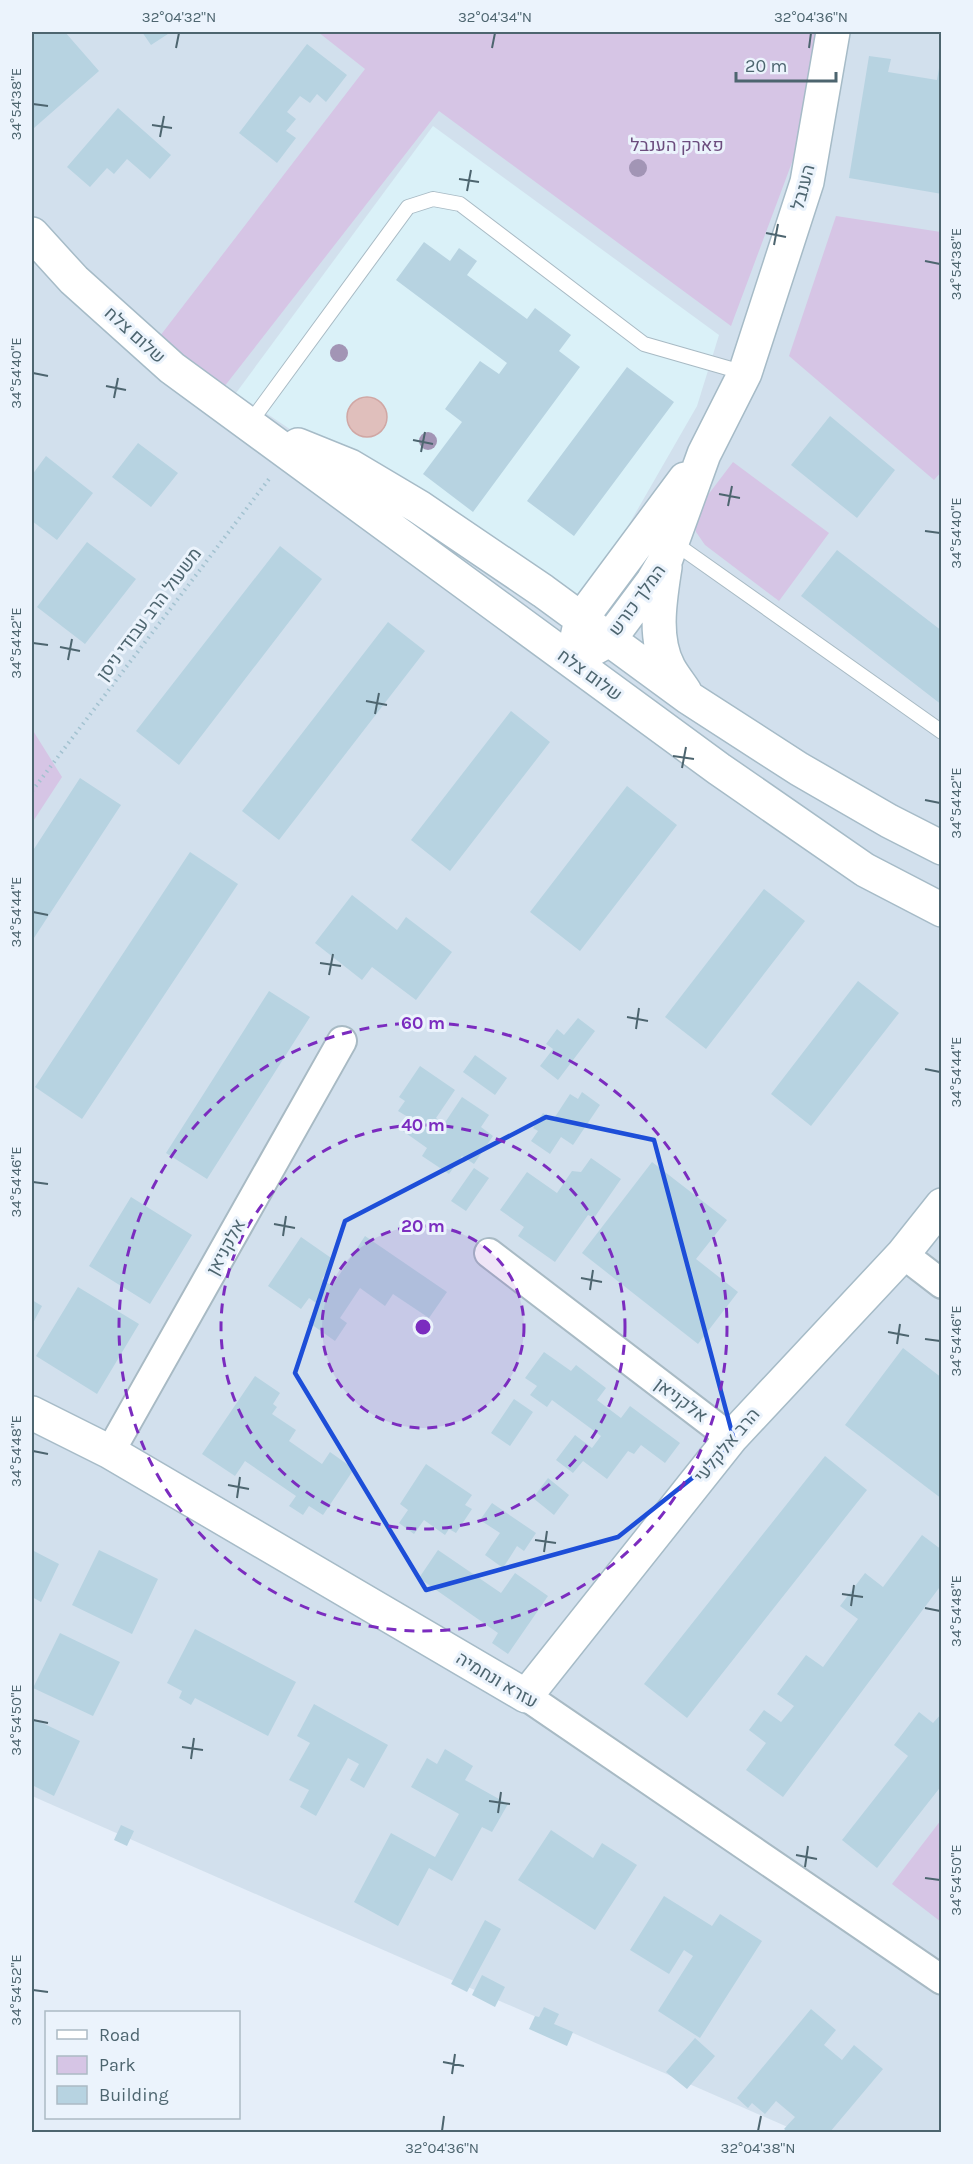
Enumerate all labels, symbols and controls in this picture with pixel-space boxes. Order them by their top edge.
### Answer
text: 32°04'32"N [142,8,216,26]
text: 32°04'34"N [458,8,532,26]
text: 32°04'36"N [774,8,848,26]
scale bar [736,45,836,83]
text: 20 m [745,55,787,77]
text: 34°54'38"E [7,68,25,140]
park label: פארק הענבל [630,134,724,156]
street label: הענבל [786,162,820,212]
text: 34°54'38"E [947,228,965,300]
street label: שלום צלח [100,302,170,368]
text: 34°54'40"E [7,337,25,409]
text: 34°54'40"E [947,497,965,569]
street label: משעול הרב עבודי ניסן [92,543,206,685]
street label: המלך כורש [604,560,670,640]
text: 34°54'42"E [7,607,25,679]
street label: שלום צלח [553,644,627,706]
text: 34°54'42"E [947,767,965,839]
text: 34°54'44"E [7,877,25,947]
text: 60 m [401,1012,445,1034]
text: 34°54'44"E [947,1037,965,1107]
text: 40 m [401,1114,445,1136]
text: 34°54'46"E [7,1146,25,1218]
street label: אלקניאן [202,1215,250,1279]
text: 20 m [401,1215,445,1237]
text: 34°54'46"E [947,1305,965,1377]
centre of rings [413,1317,433,1337]
street label: אלקניאן [650,1373,712,1427]
street label: הרב אלקלעי [690,1403,764,1487]
text: 34°54'48"E [7,1415,25,1487]
text: 34°54'48"E [947,1575,965,1647]
street label: עזרא ונחמיה [452,1647,542,1713]
text: 34°54'50"E [7,1684,25,1756]
text: 34°54'50"E [947,1844,965,1916]
text: 34°54'52"E [7,1954,25,2026]
legend [45,2011,240,2119]
text: Road [99,2024,140,2046]
text: Park [99,2054,136,2076]
text: Building [99,2084,169,2106]
text: 32°04'36"N [405,2139,479,2157]
text: 32°04'38"N [721,2139,795,2157]

